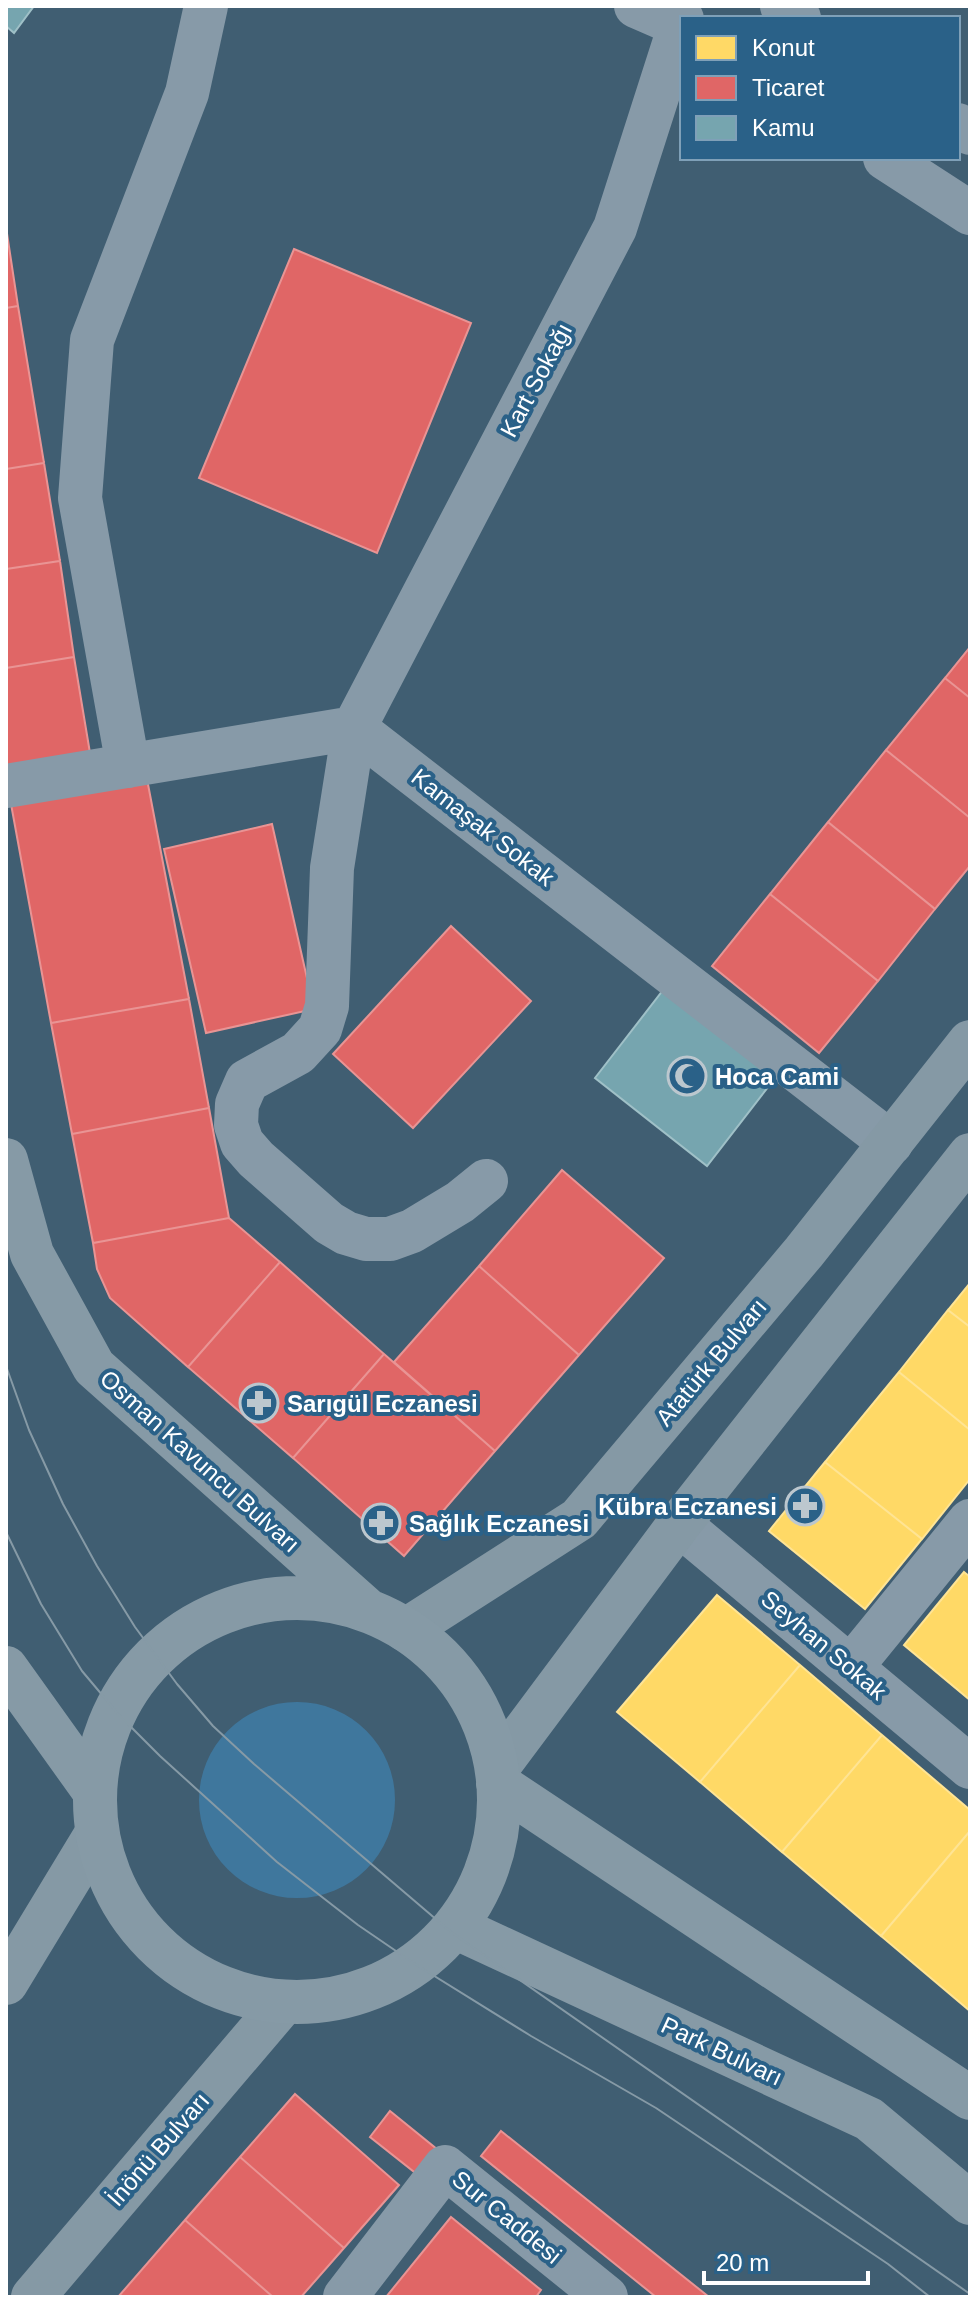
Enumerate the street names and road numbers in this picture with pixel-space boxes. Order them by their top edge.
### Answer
street label: Kart Sokağı [495,318,577,442]
street label: Kamaşak Sokak [406,763,560,892]
street label: Atatürk Bulvarı [650,1293,772,1431]
street label: Osman Kavuncu Bulvarı [95,1364,305,1558]
street label: Seyhan Sokak [756,1585,893,1706]
street label: Park Bulvarı [657,2011,787,2091]
street label: İnönü Bulvarı [101,2087,215,2211]
street label: Sur Caddesi [447,2165,567,2269]

